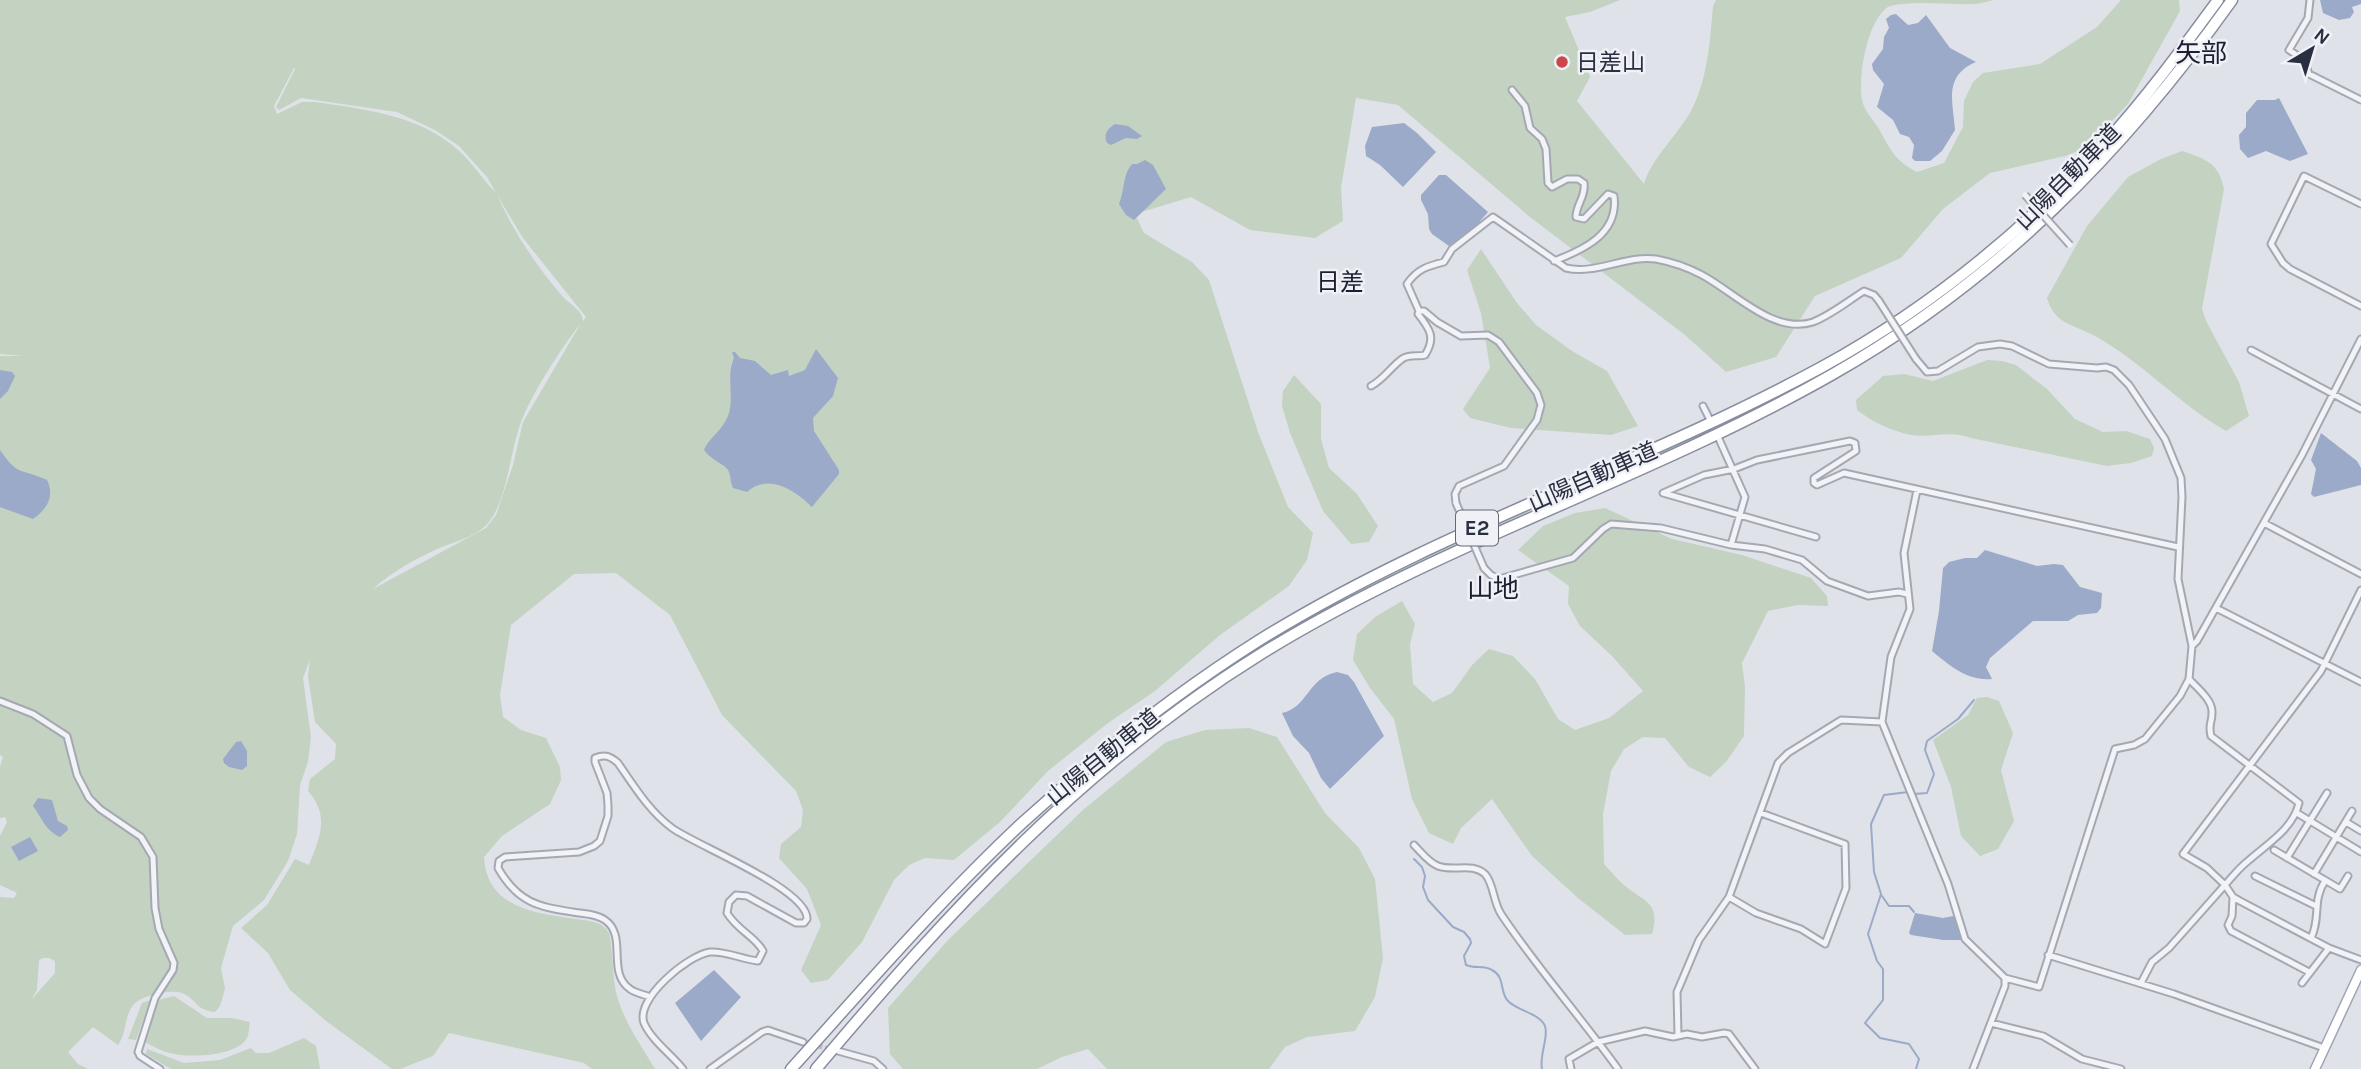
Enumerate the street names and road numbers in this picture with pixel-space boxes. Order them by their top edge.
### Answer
street label: 山陽自動車道 [2010,119,2126,235]
street label: 山陽自動車道 [1524,437,1662,517]
road number: E2 [1456,510,1498,546]
street label: 山陽自動車道 [1041,703,1165,811]

